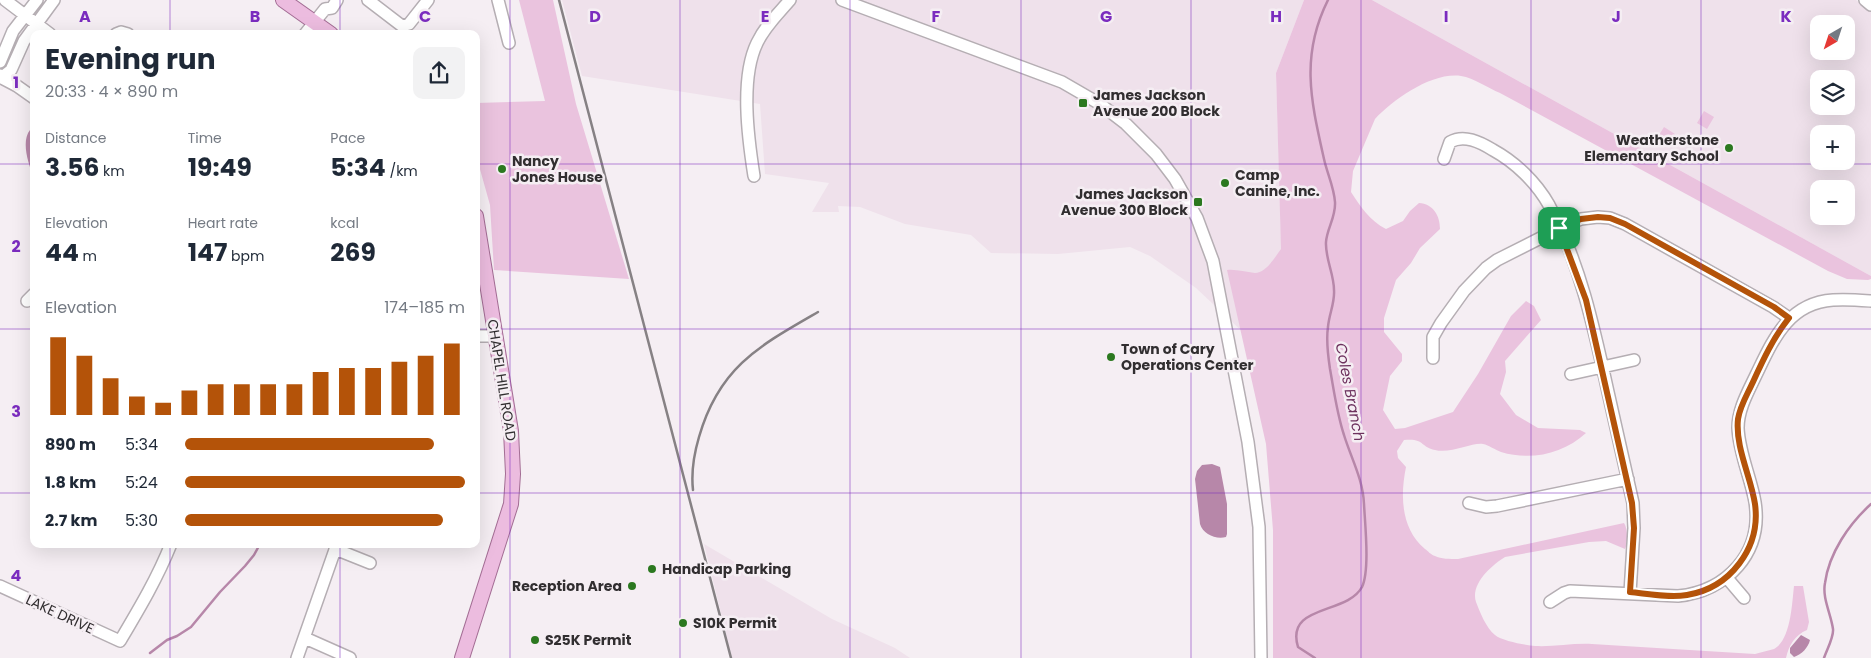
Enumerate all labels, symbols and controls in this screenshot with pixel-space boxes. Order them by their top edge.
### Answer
text: A [79,5,91,28]
text: B [250,5,260,28]
text: C [419,5,431,28]
text: D [589,5,601,28]
text: E [761,5,769,28]
text: F [932,5,941,28]
text: G [1100,5,1112,28]
text: H [1270,5,1282,28]
text: I [1444,5,1448,28]
text: J [1611,5,1621,28]
text: K [1780,5,1792,28]
north arrow [1810,15,1855,60]
map controls [1810,15,1855,225]
text: Evening run [45,40,216,79]
button: share [413,47,465,99]
button: layers [1810,70,1855,115]
text: 1 [13,71,19,94]
text: 20:33 · 4 × 890 m [45,80,178,103]
place label: James Jackson Avenue 200 Block [1093,85,1220,121]
marker: James Jackson Avenue 200 Block [1077,97,1089,109]
button: + [1810,125,1855,170]
text: Distance [45,128,106,148]
text: Time [188,128,222,148]
text: Pace [330,128,365,148]
place label: Weatherstone Elementary School [1584,130,1719,166]
marker: Weatherstone Elementary School [1723,142,1735,154]
text: 3.56 [45,150,99,185]
text: 19:49 [188,150,252,185]
text: 5:34 [330,150,386,185]
place label: Nancy Jones House [512,151,603,187]
text: km [99,161,125,181]
text: /km [386,161,418,181]
marker: Nancy Jones House [496,163,508,175]
place label: Camp Canine, Inc. [1235,165,1320,201]
marker: Camp Canine, Inc. [1219,177,1231,189]
button: − [1810,180,1855,225]
place label: James Jackson Avenue 300 Block [1061,184,1188,220]
marker: James Jackson Avenue 300 Block [1192,196,1204,208]
pin [1538,207,1580,249]
text: Elevation [45,213,108,233]
text: Heart rate [188,213,258,233]
text: kcal [330,213,359,233]
icon: arrive [1545,214,1573,242]
text: 2 [11,235,21,258]
text: 44 [45,235,79,270]
text: 147 [188,235,227,270]
text: 269 [330,235,376,270]
text: m [79,246,97,266]
text: bpm [227,246,264,266]
text: Elevation [45,296,117,319]
text: 174–185 m [384,296,465,319]
street label: CHAPEL HILL ROAD [483,318,521,442]
place label: Town of Cary Operations Center [1121,339,1254,375]
water label: Coles Branch [1331,341,1370,443]
marker: Town of Cary Operations Center [1105,351,1117,363]
text: 3 [11,400,21,423]
text: 890 m [45,433,96,456]
text: 5:34 [125,433,158,456]
text: 1.8 km [45,471,96,494]
text: 5:24 [125,471,158,494]
text: 2.7 km [45,509,97,532]
text: 5:30 [125,509,158,532]
place label: Handicap Parking [662,559,791,579]
marker: Handicap Parking [646,563,658,575]
text: 4 [11,564,22,587]
place label: Reception Area [512,576,622,596]
marker: Reception Area [626,580,638,592]
street label: LAKE DRIVE [23,589,97,639]
place label: S10K Permit [693,613,777,633]
marker: S10K Permit [677,617,689,629]
place label: S25K Permit [545,630,632,650]
marker: S25K Permit [529,634,541,646]

